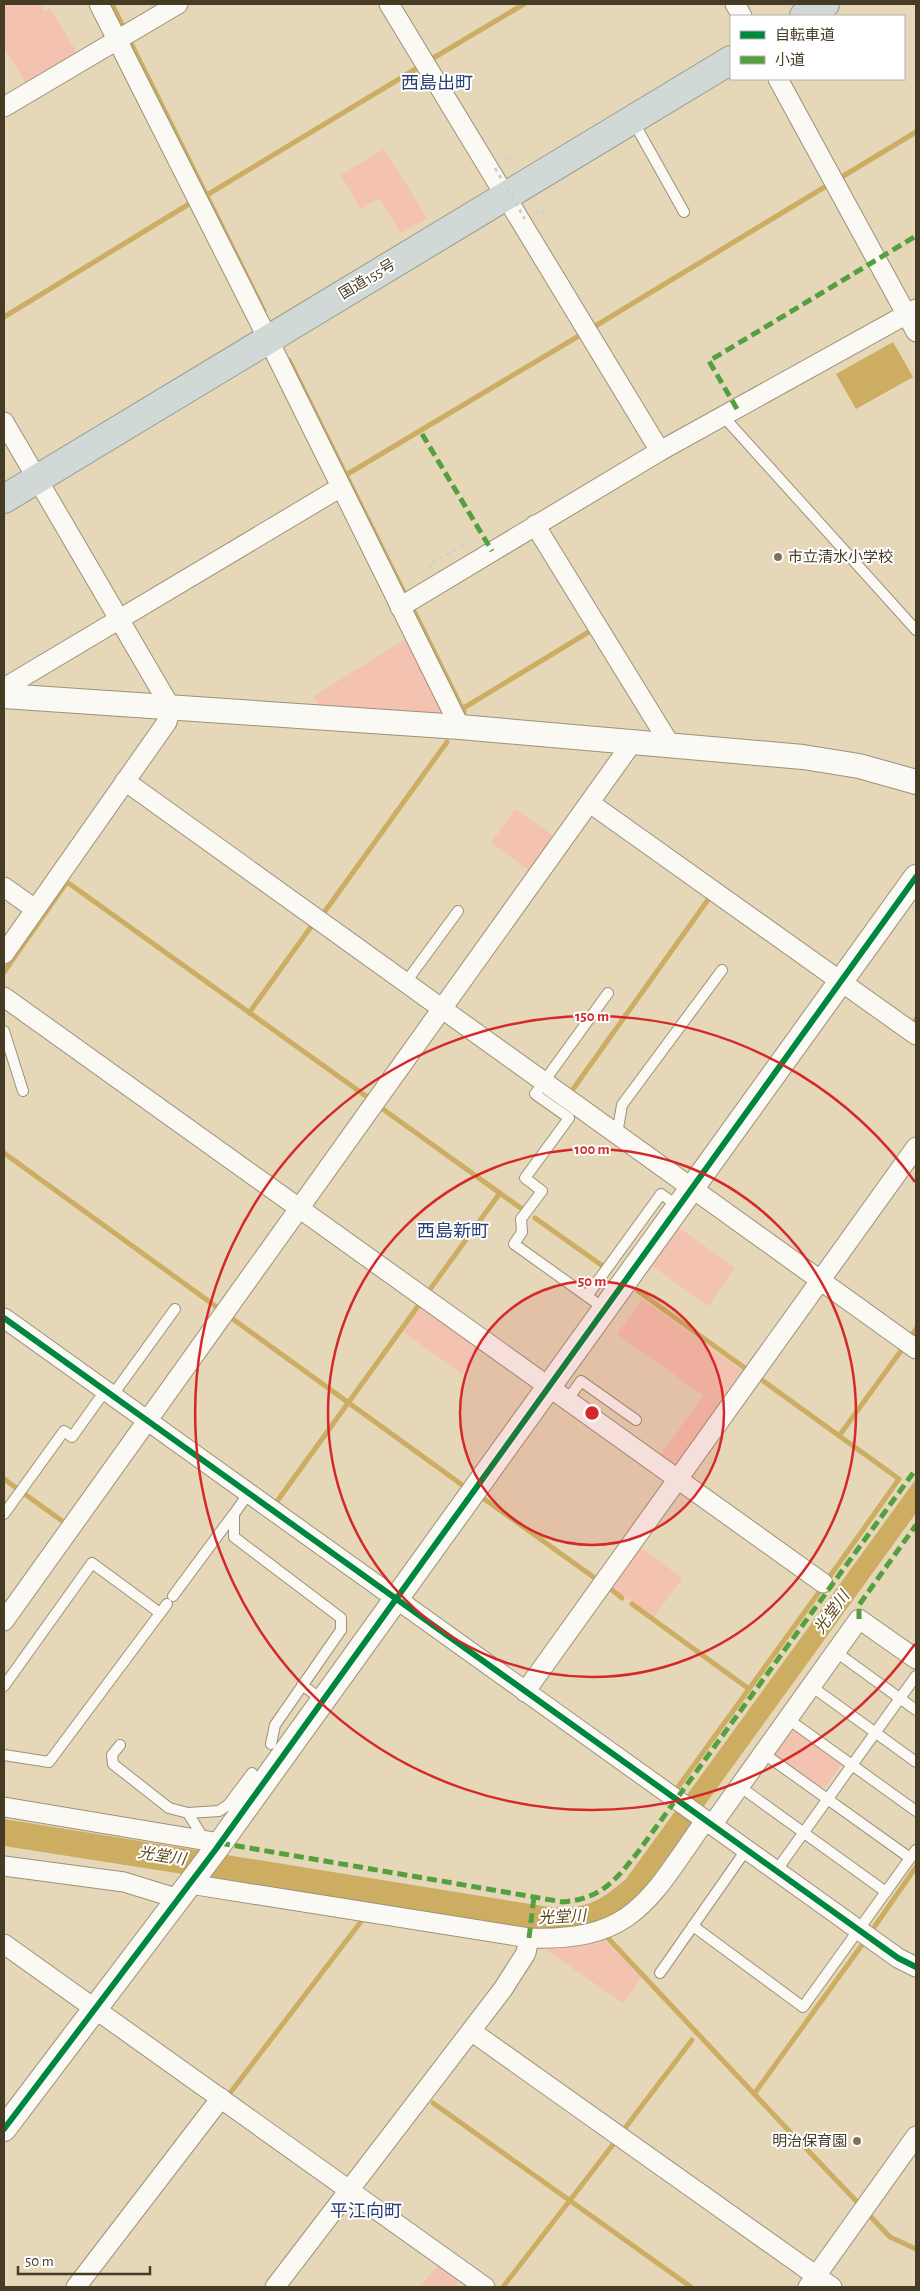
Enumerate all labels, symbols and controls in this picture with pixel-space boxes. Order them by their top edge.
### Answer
legend [730,15,905,80]
text: 自転車道 [775,27,835,43]
text: 小道 [775,52,805,68]
district label: 西島出町 [401,73,473,93]
street label: 国道155号 [336,256,398,302]
place label: 市立清水小学校 [788,549,893,565]
marker: 市立清水小学校 [772,551,784,563]
text: 150 m [575,1009,609,1024]
text: 100 m [574,1142,610,1157]
district label: 西島新町 [417,1221,489,1241]
text: 50 m [578,1274,606,1289]
centre of rings [583,1404,601,1422]
water label: 光堂川 [810,1586,854,1637]
water label: 光堂川 [137,1843,189,1868]
water label: 光堂川 [538,1907,588,1926]
place label: 明治保育園 [772,2133,847,2149]
marker: 明治保育園 [851,2135,863,2147]
district label: 平江向町 [330,2201,402,2221]
scale bar [18,2244,150,2276]
text: 50 m [25,2254,54,2269]

